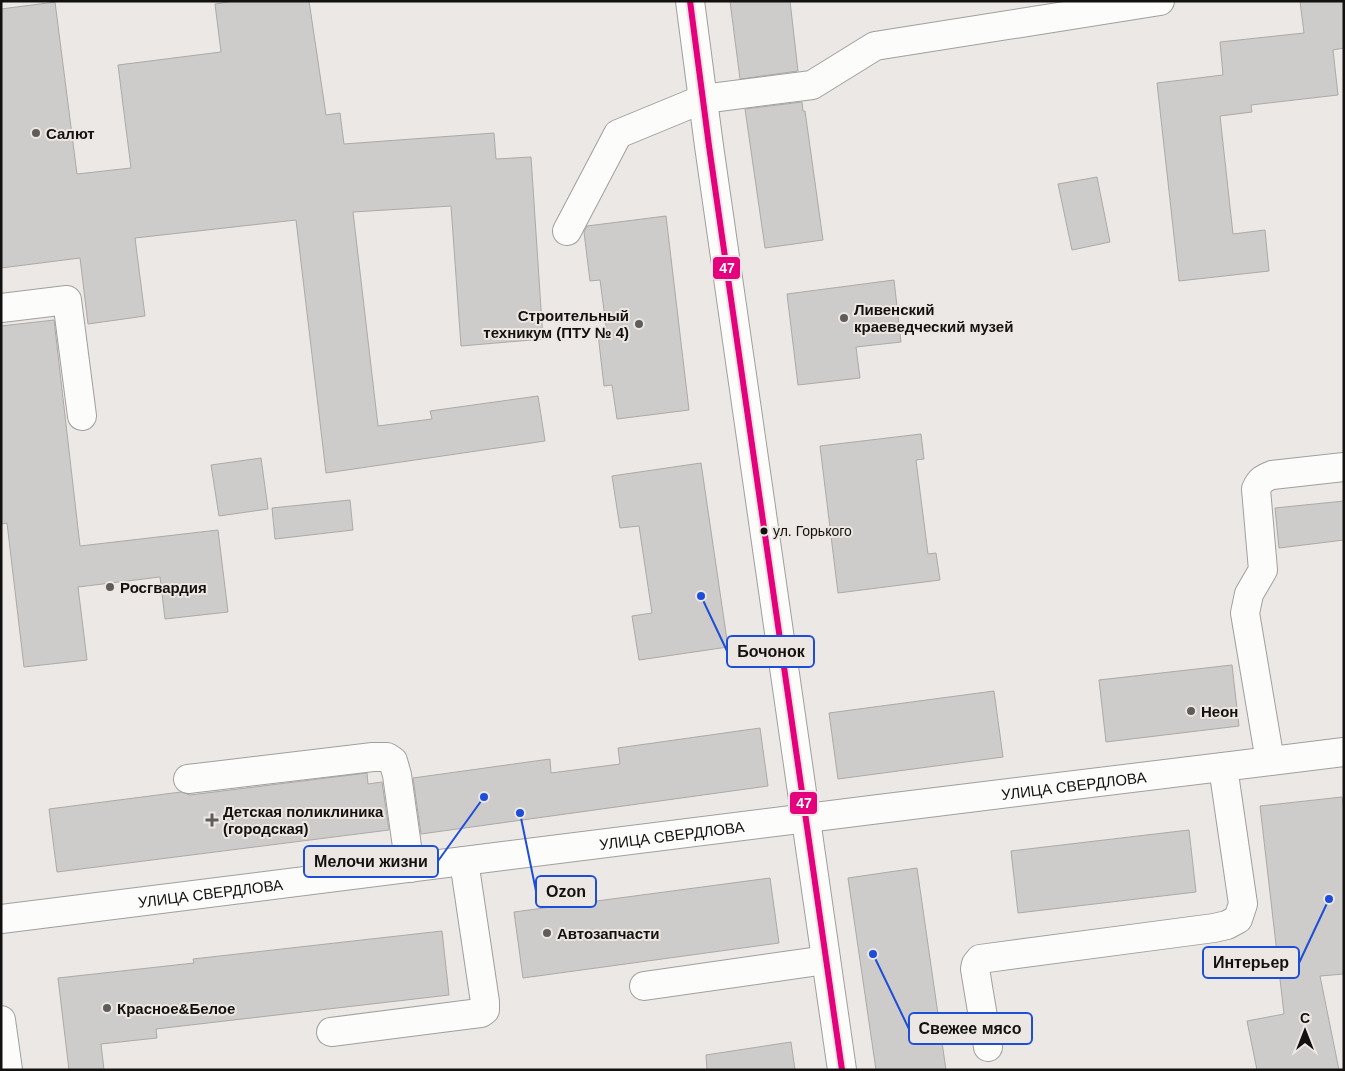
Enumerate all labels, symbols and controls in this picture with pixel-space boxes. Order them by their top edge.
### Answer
place label: Салют [46,125,95,142]
marker: Салют [30,127,42,139]
line badge: 47 [712,256,741,280]
text: 47 [719,260,735,276]
place label: Ливенский краеведческий музей [854,301,1013,335]
place label: Строительный техникум (ПТУ № 4) [483,307,629,341]
marker: Ливенский краеведческий музей [838,312,850,324]
marker: Строительный техникум (ПТУ № 4) [633,318,645,330]
place label: ул. Горького [773,523,852,539]
marker: ул. Горького [759,526,769,536]
place label: Росгвардия [120,579,207,596]
marker: Росгвардия [104,581,116,593]
callout: Бочонок [727,636,814,667]
text: Бочонок [737,643,806,660]
place label: Неон [1201,703,1238,720]
marker: Неон [1185,705,1197,717]
street label: УЛИЦА СВЕРДЛОВА [1000,768,1147,802]
line badge: 47 [789,791,818,815]
text: 47 [796,795,812,811]
place label: Детская поликлиника (городская) [223,803,384,837]
marker: Детская поликлиника (городская) [205,813,219,827]
street label: УЛИЦА СВЕРДЛОВА [598,817,745,852]
callout: Мелочи жизни [304,846,438,877]
text: Мелочи жизни [314,853,428,870]
street label: УЛИЦА СВЕРДЛОВА [137,875,284,910]
callout: Ozon [536,876,596,907]
text: Ozon [546,883,586,900]
place label: Автозапчасти [557,925,660,942]
marker: Автозапчасти [541,927,553,939]
callout: Интерьер [1203,947,1299,978]
text: Интерьер [1213,954,1289,971]
place label: Красное&Белое [117,1000,235,1017]
marker: Красное&Белое [101,1002,113,1014]
north arrow [1280,1006,1330,1056]
text: С [1300,1010,1310,1026]
callout: Свежее мясо [909,1013,1032,1044]
text: Свежее мясо [918,1020,1022,1037]

